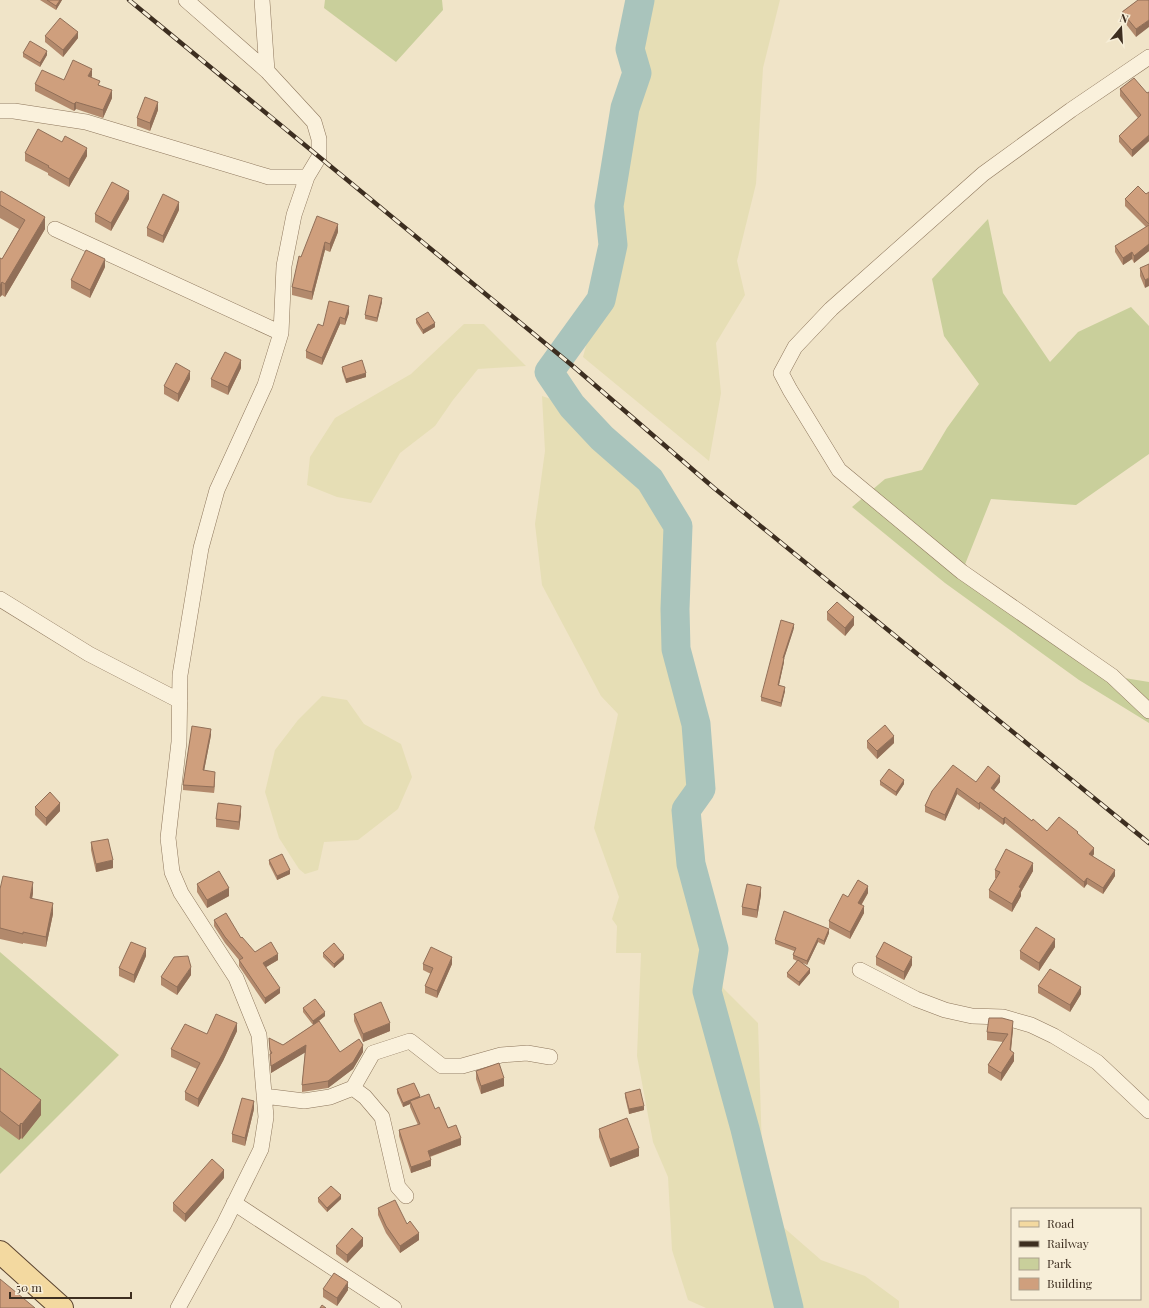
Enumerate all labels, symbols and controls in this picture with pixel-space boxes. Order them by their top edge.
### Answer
north arrow [1101,8,1141,48]
text: N [1118,10,1130,26]
legend [1011,1208,1141,1300]
text: Road [1047,1215,1074,1231]
text: Railway [1047,1235,1089,1251]
text: Park [1047,1255,1072,1271]
scale bar [10,1274,131,1300]
text: Building [1047,1275,1093,1291]
text: 50 m [16,1279,42,1295]

